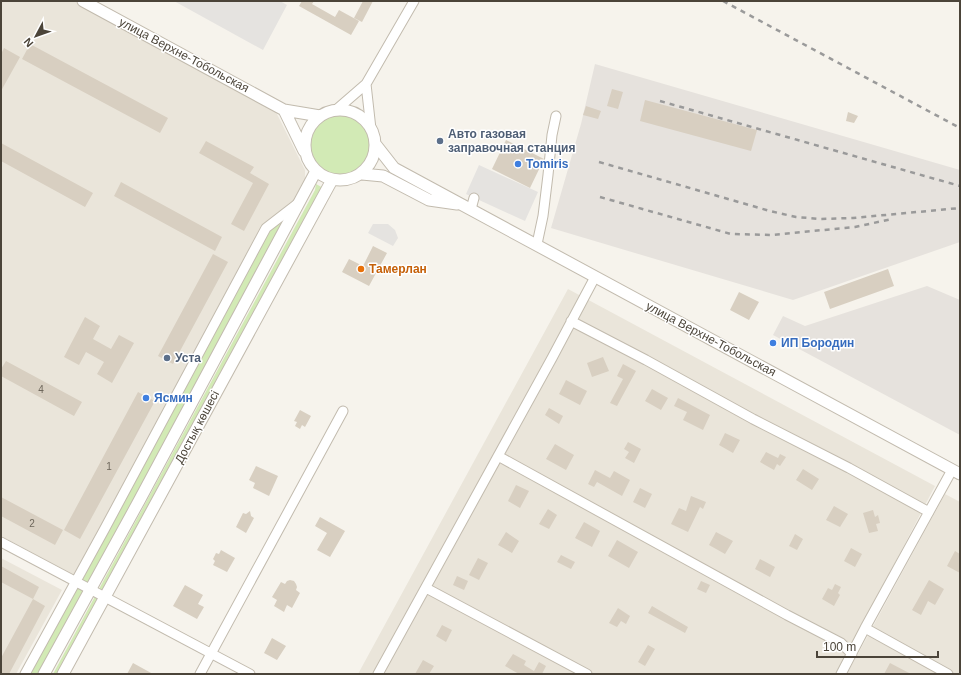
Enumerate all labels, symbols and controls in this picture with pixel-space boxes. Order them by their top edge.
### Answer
street label: улица Верхне-Тобольская [117,15,251,95]
north arrow [16,16,56,56]
text: N [21,36,36,49]
place label: Авто газовая заправочная станция [448,127,575,155]
marker: Авто газовая заправочная станция [435,136,445,146]
place label: Tomiris [526,157,569,171]
marker: Tomiris [513,159,523,169]
place label: Тамерлан [369,262,427,276]
marker: Тамерлан [356,264,366,274]
street label: улица Верхне-Тобольская [644,299,778,379]
place label: ИП Бородин [781,336,854,350]
marker: ИП Бородин [768,338,778,348]
place label: Уста [175,351,201,365]
marker: Уста [162,353,172,363]
house number: 4 [38,384,44,395]
street label: Достық көшесі [172,388,222,466]
place label: Ясмин [154,391,193,405]
marker: Ясмин [141,393,151,403]
house number: 1 [106,461,112,472]
house number: 2 [29,518,35,529]
scale bar [817,633,938,659]
text: 100 m [823,640,856,654]

